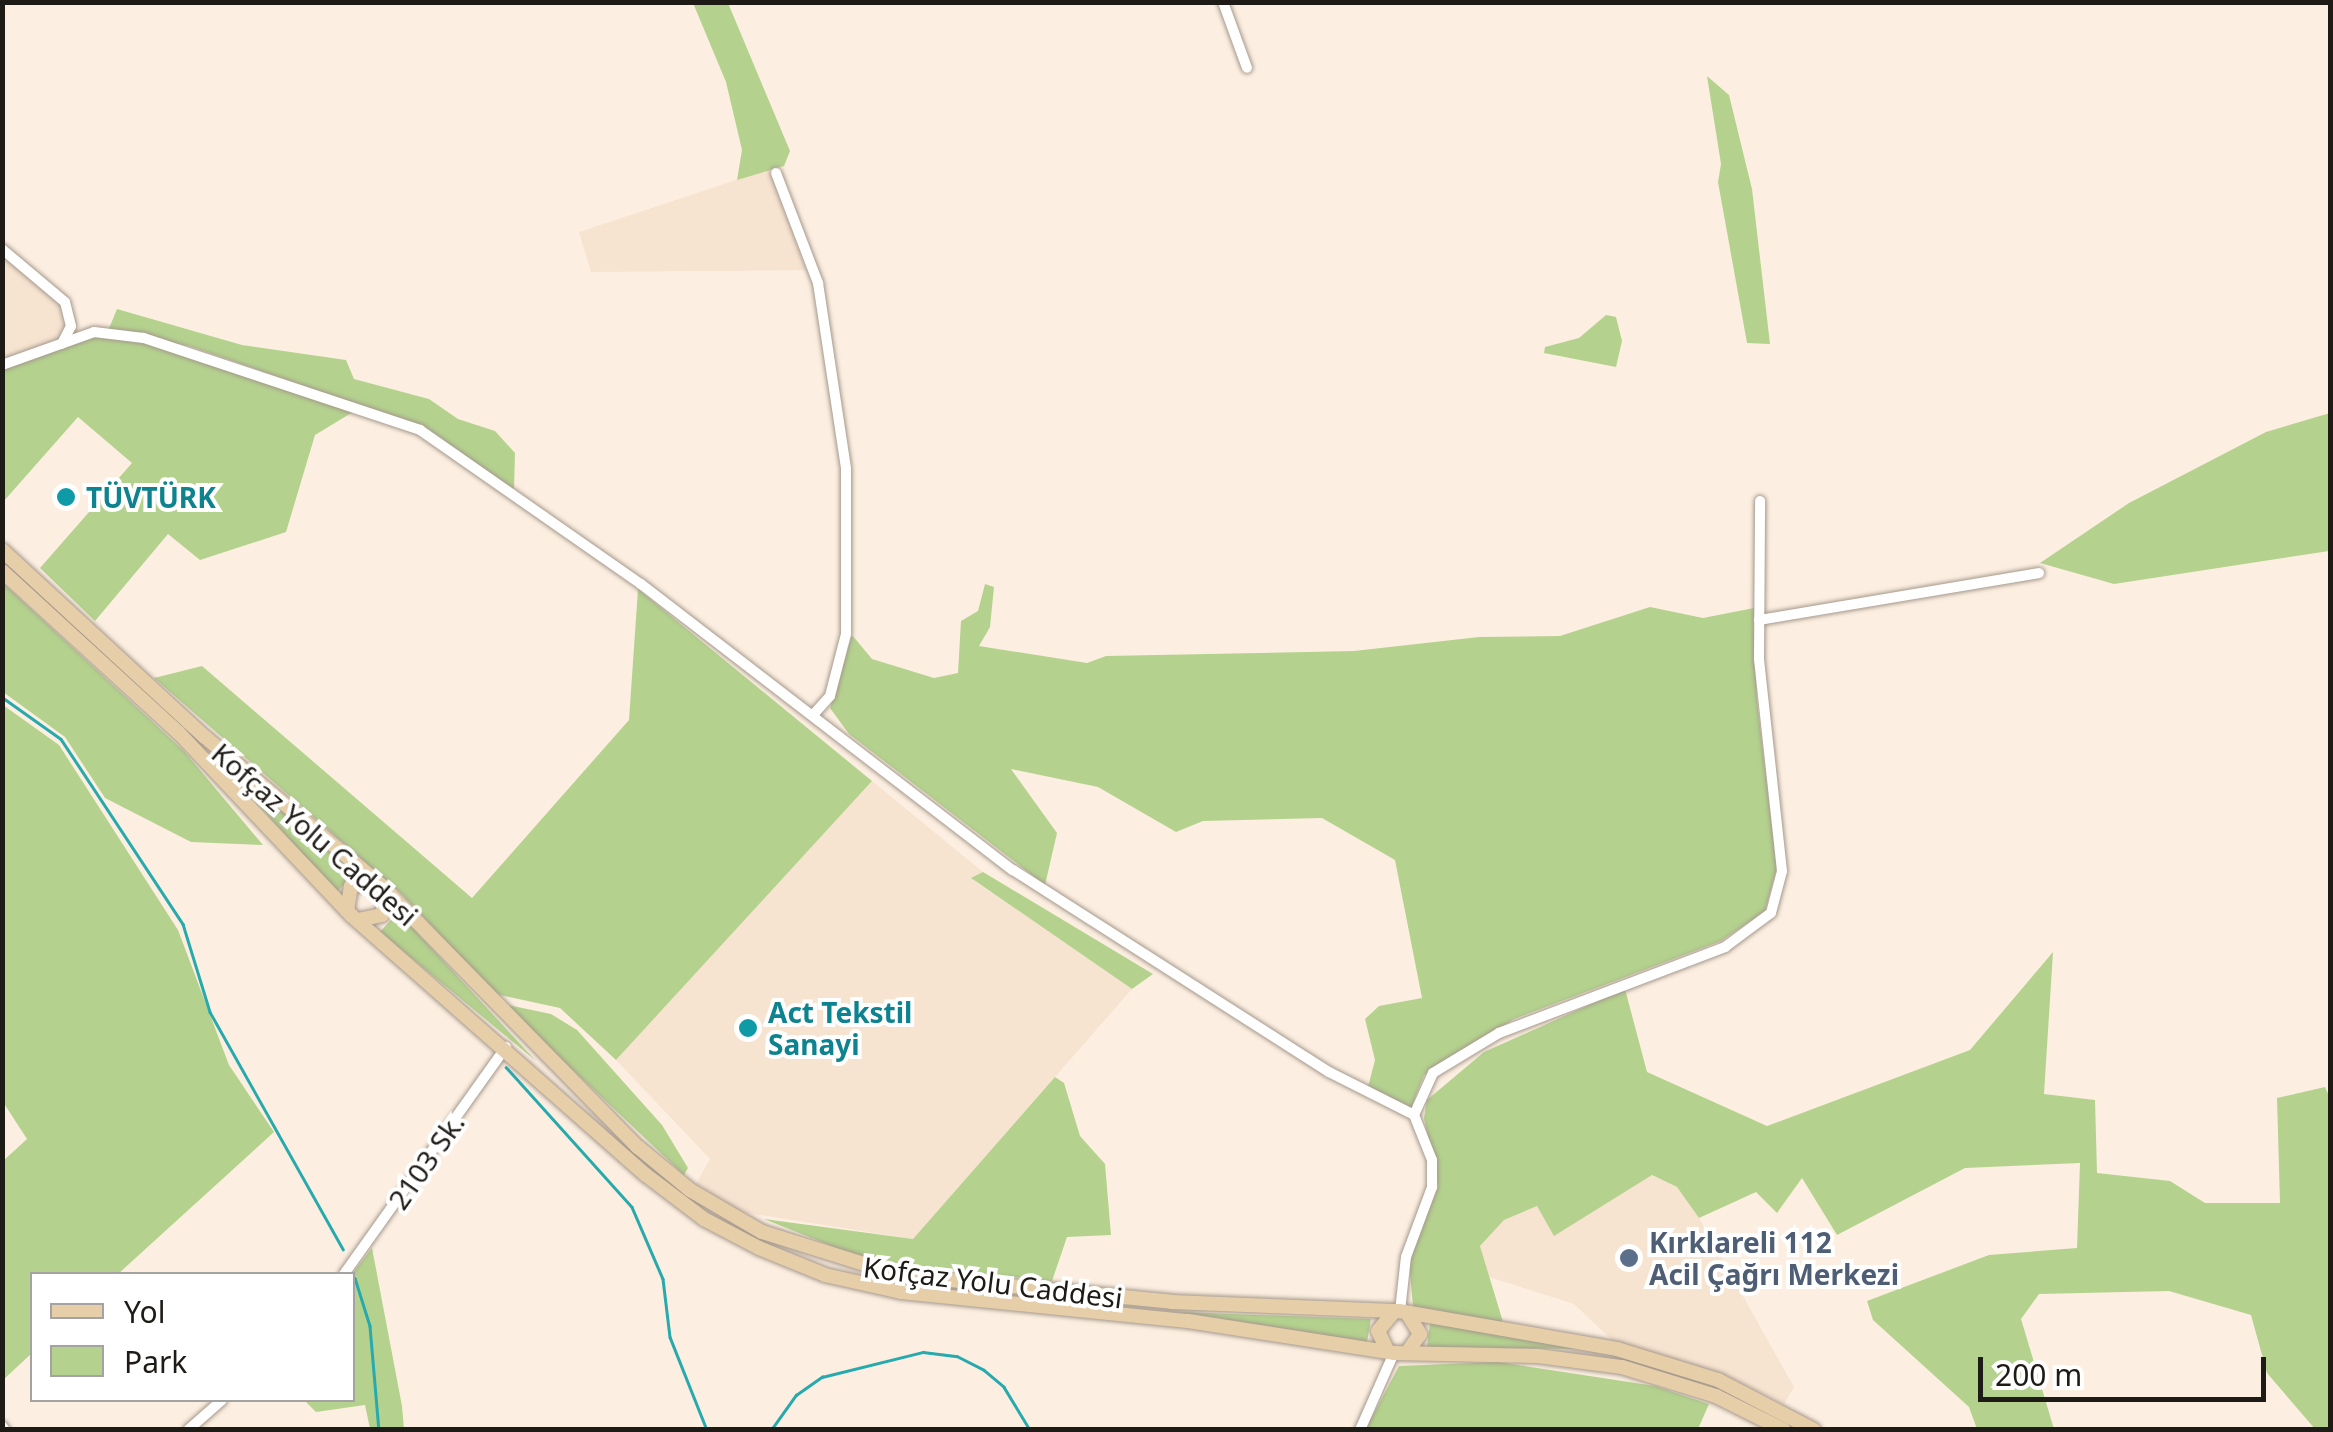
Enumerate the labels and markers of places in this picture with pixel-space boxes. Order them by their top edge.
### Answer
place label: TÜVTÜRK [86,480,216,514]
marker: TÜVTÜRK [55,486,77,508]
place label: Act Tekstil Sanayi [768,995,912,1061]
marker: Act Tekstil Sanayi [737,1017,759,1039]
place label: Kırklareli 112 Acil Çağrı Merkezi [1649,1225,1899,1291]
marker: Kırklareli 112 Acil Çağrı Merkezi [1618,1247,1640,1269]

